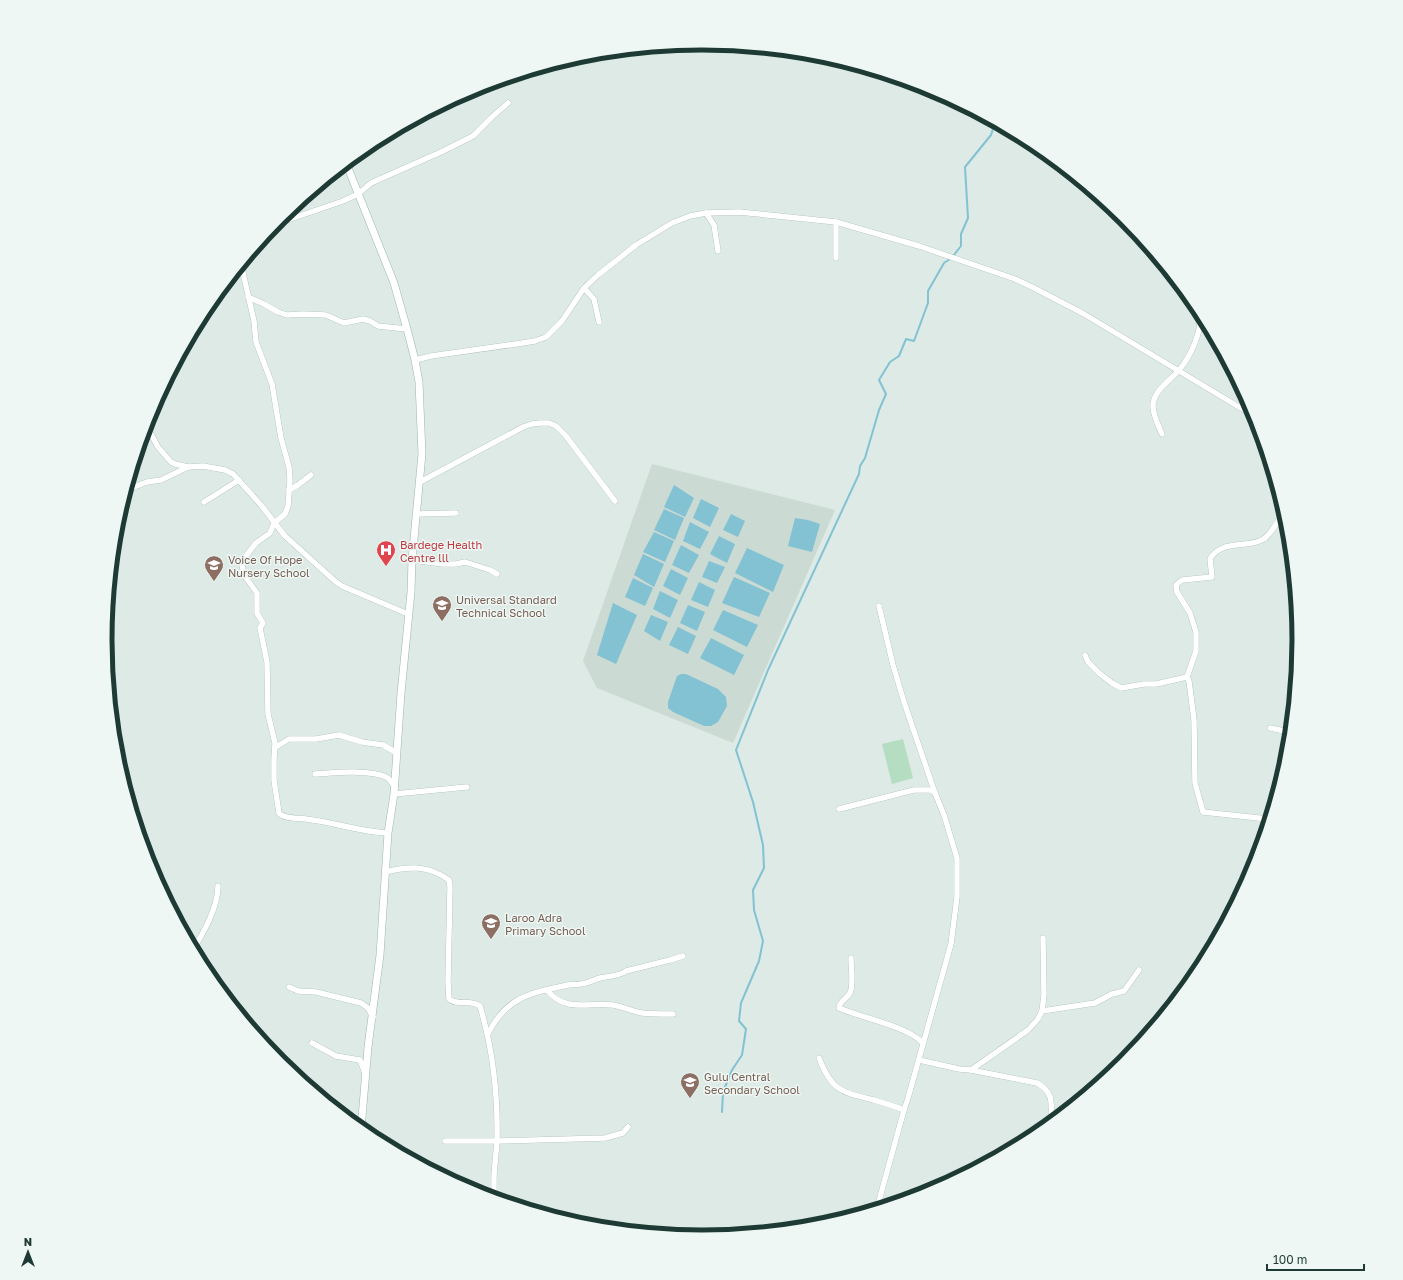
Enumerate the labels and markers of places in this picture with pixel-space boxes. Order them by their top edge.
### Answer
place label: Bardege Health Centre lll [400,538,482,564]
hospital icon: Bardege Health Centre lll [375,539,397,567]
place label: Voice Of Hope Nursery School [228,553,310,579]
school or university icon: Voice Of Hope Nursery School [203,554,225,582]
place label: Universal Standard Technical School [456,593,557,619]
school or university icon: Universal Standard Technical School [431,594,453,622]
place label: Laroo Adra Primary School [505,911,586,937]
school or university icon: Laroo Adra Primary School [480,912,502,940]
place label: Gulu Central Secondary School [704,1070,800,1096]
school or university icon: Gulu Central Secondary School [679,1071,701,1099]

